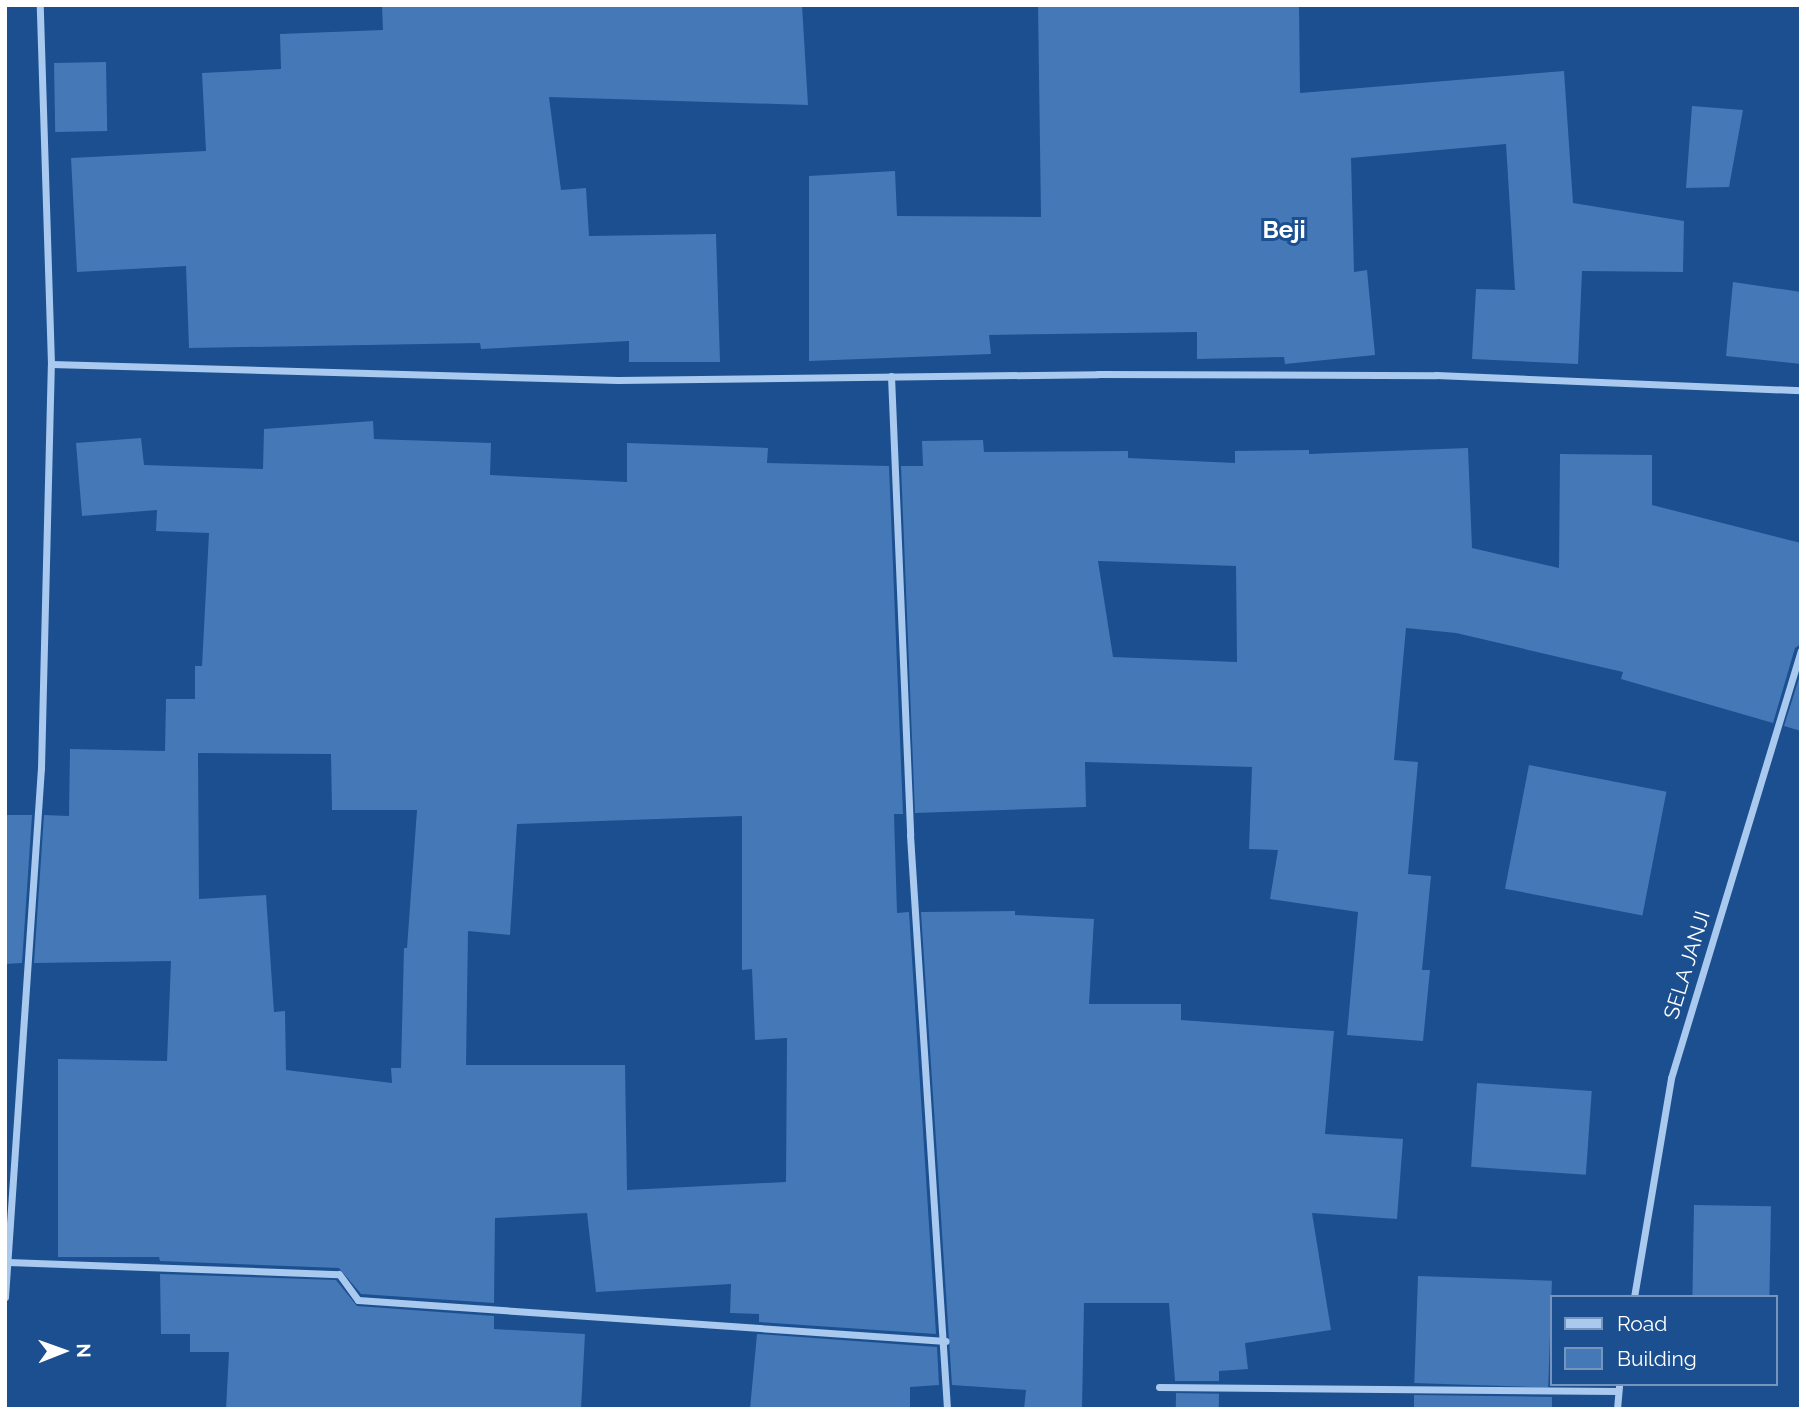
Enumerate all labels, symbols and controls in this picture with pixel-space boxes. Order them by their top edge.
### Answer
district label: Beji [1262,216,1306,244]
street label: SELA JANJI [1658,907,1716,1023]
legend [1550,1295,1778,1386]
text: Road [1617,1311,1667,1336]
north arrow [28,1316,98,1386]
text: N [73,1343,95,1358]
text: Building [1617,1346,1697,1371]

